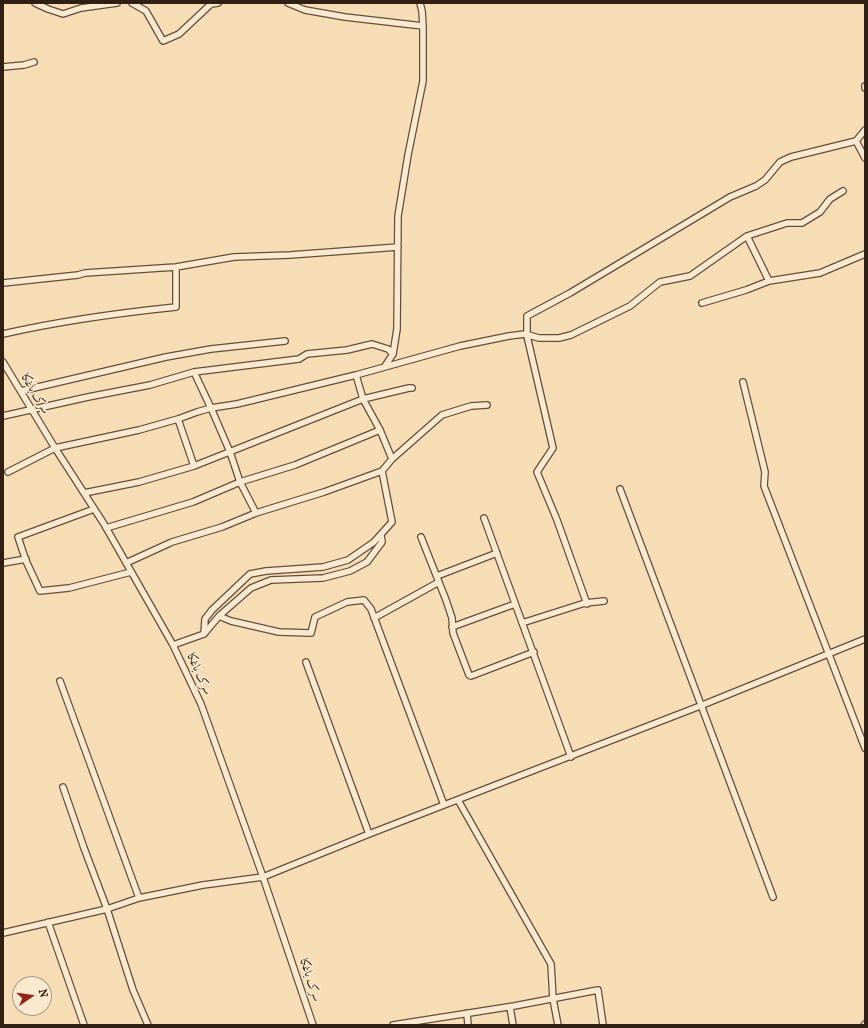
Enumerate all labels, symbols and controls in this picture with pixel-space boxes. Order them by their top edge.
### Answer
street label: سرک باغکا [17,371,53,417]
street label: سرک باغکا [183,651,215,697]
street label: سرک باغکا [296,957,324,1003]
north arrow [12,976,52,1016]
text: N [36,988,50,999]

